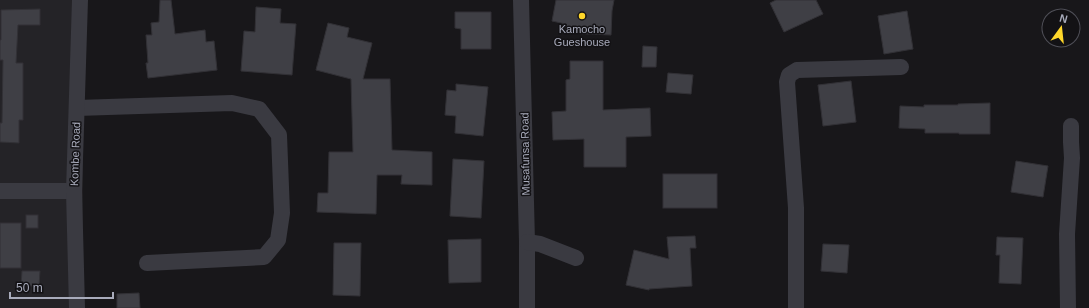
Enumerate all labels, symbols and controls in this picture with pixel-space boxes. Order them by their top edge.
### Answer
north arrow [1041,8,1081,48]
marker: Kamocho Gueshouse [577,11,587,21]
text: N [1058,12,1069,25]
place label: Kamocho Gueshouse [554,23,610,48]
street label: Musafunsa Road [518,112,532,196]
street label: Kombe Road [68,122,82,186]
scale bar [10,274,113,300]
text: 50 m [16,281,43,295]

